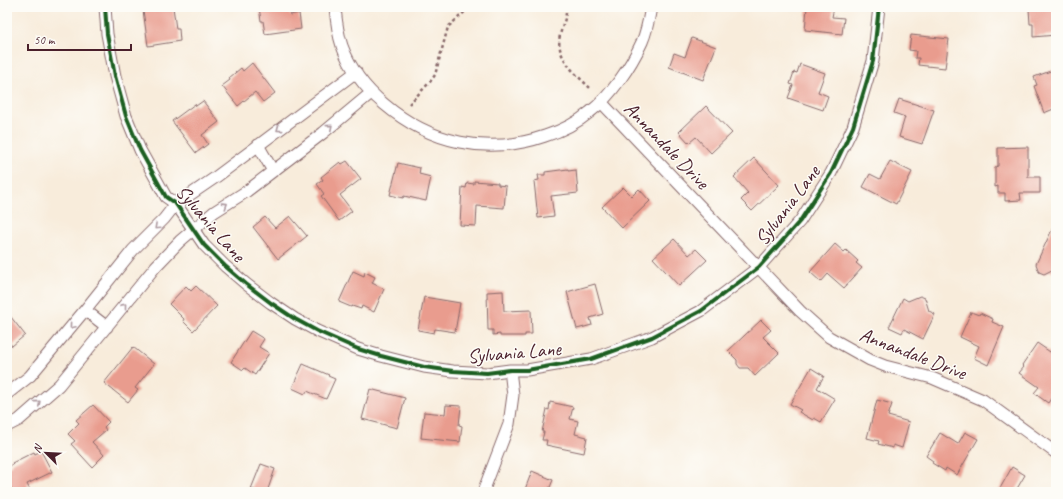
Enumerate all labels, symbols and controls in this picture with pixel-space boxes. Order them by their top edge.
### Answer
scale bar [28,26,131,52]
text: 50 m [34,32,56,48]
street label: Annandale Drive [619,96,716,195]
one-way arrow [277,124,284,131]
one-way arrow [325,125,332,132]
street label: Sylvania Lane [749,159,826,250]
street label: Sylvania Lane [171,180,252,268]
one-way arrow [221,202,228,209]
one-way arrow [154,222,161,229]
one-way arrow [119,303,126,310]
one-way arrow [70,321,77,328]
street label: Annandale Drive [856,322,971,386]
street label: Sylvania Lane [466,336,563,369]
one-way arrow [34,401,41,408]
north arrow [26,433,66,473]
text: N [29,441,46,455]

